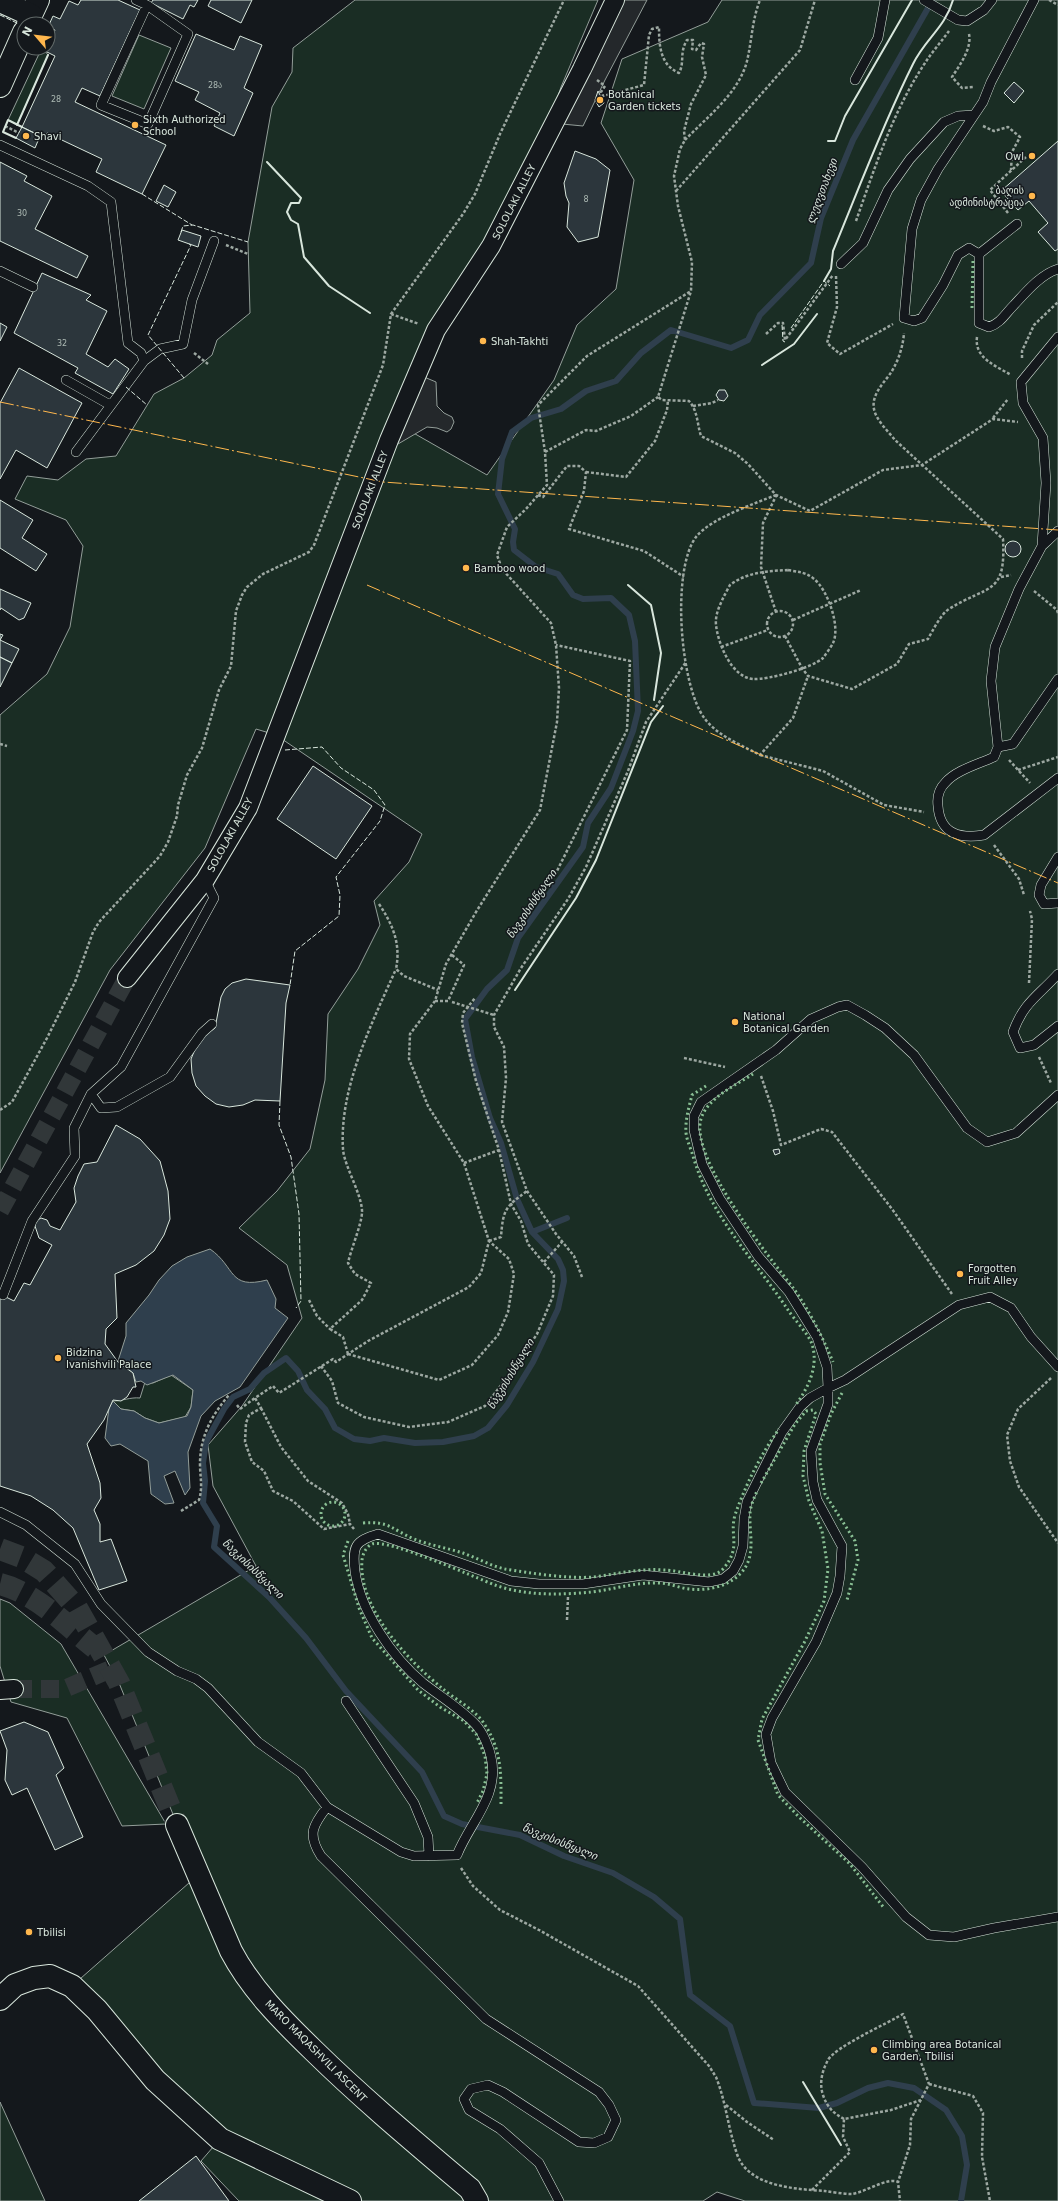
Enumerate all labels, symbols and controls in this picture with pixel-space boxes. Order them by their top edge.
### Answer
north arrow [16,16,56,56]
text: N [20,24,36,39]
house number: 28ა [208,81,222,90]
place label: Botanical Garden tickets [608,89,681,112]
house number: 28 [51,95,61,104]
marker: Botanical Garden tickets [595,95,605,105]
place label: Sixth Authorized School [143,114,226,137]
marker: Sixth Authorized School [130,120,140,130]
marker: Shavi [21,131,31,141]
place label: Shavi [34,131,62,142]
place label: Owl [1005,151,1024,162]
marker: Owl [1027,151,1037,161]
water label: ლეღვთახევი [804,155,841,225]
street label: SOLOLAKI ALLEY [490,162,538,241]
place label: ბაღის ადმინისტრაცია [949,185,1024,209]
marker: ბაღის ადმინისტრაცია [1027,191,1037,201]
house number: 8 [583,195,589,204]
house number: 30 [17,209,27,218]
marker: Shah-Takhti [478,336,488,346]
place label: Shah-Takhti [491,336,548,347]
house number: 32 [57,339,67,348]
street label: SOLOLAKI ALLEY [350,448,390,531]
marker: Bamboo wood [461,563,471,573]
place label: Bamboo wood [474,563,545,574]
street label: SOLOLAKI ALLEY [205,795,255,874]
water label: წავკისისწყალი [504,866,560,941]
place label: National Botanical Garden [743,1011,829,1034]
marker: National Botanical Garden [730,1017,740,1027]
place label: Forgotten Fruit Alley [968,1263,1018,1286]
marker: Forgotten Fruit Alley [955,1269,965,1279]
water label: წავკისისწყალი [485,1335,538,1412]
place label: Bidzina Ivanishvili Palace [66,1347,151,1370]
marker: Bidzina Ivanishvili Palace [53,1353,63,1363]
water label: წავკისისწყალი [220,1537,287,1602]
water label: წავკისისწყალი [521,1821,601,1863]
marker: Tbilisi [24,1927,34,1937]
place label: Tbilisi [36,1927,66,1938]
street label: MARO MAQASHVILI ASCENT [263,1998,370,2105]
place label: Climbing area Botanical Garden, Tbilisi [882,2039,1001,2062]
marker: Climbing area Botanical Garden, Tbilisi [869,2045,879,2055]

